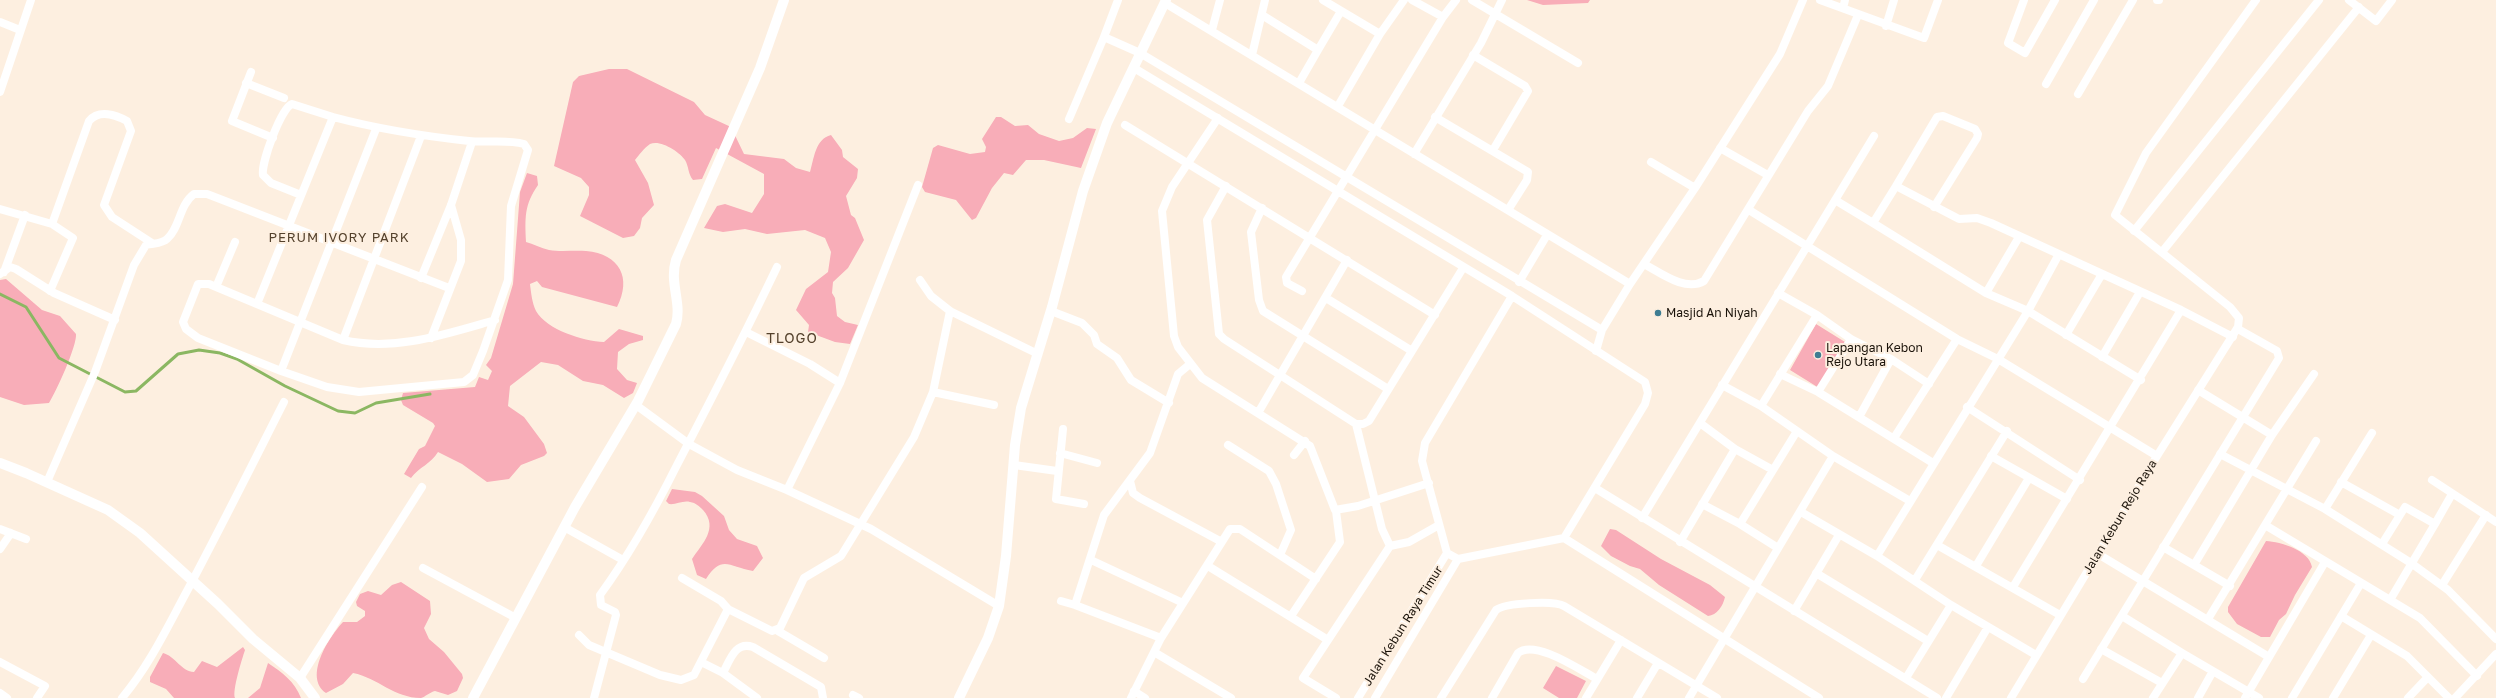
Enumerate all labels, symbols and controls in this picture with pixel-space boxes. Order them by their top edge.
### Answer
district label: PERUM IVORY PARK [268,230,410,246]
place label: Masjid An Niyah [1666,306,1758,320]
marker: Masjid An Niyah [1653,308,1663,318]
district label: TLOGO [766,331,818,347]
place label: Lapangan Kebon Rejo Utara [1826,341,1923,369]
marker: Lapangan Kebon Rejo Utara [1813,350,1823,360]
street label: Jalan Kebun Rejo Raya [2080,457,2160,577]
street label: Jalan Kebun Raya Timur [1360,564,1446,688]

